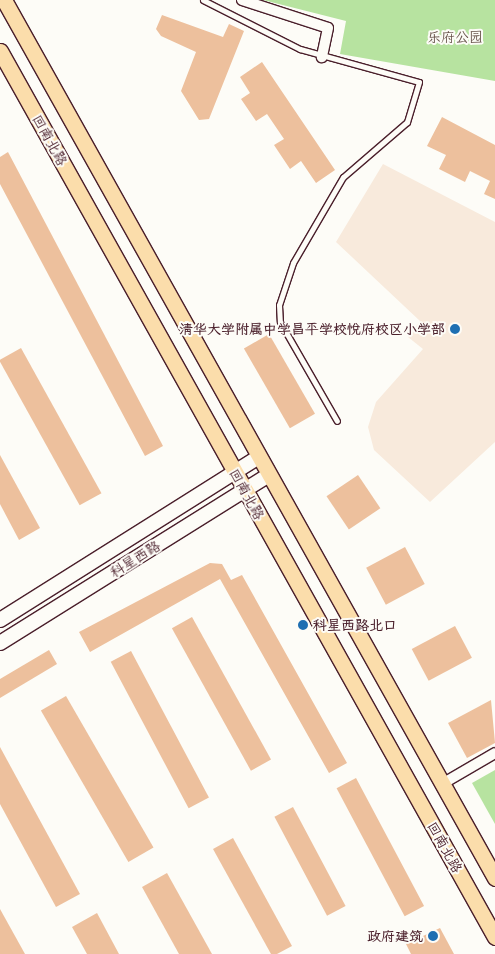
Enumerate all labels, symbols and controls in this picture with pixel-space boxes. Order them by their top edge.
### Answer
park label: 乐府公园 [427,29,483,45]
street label: 回南北路 [29,111,71,169]
place label: 清华大学附属中学昌平学校悦府校区小学部 [179,321,445,337]
marker: 清华大学附属中学昌平学校悦府校区小学部 [449,323,461,335]
street label: 回南北路 [226,465,268,523]
street label: 科星西路 [107,537,163,581]
place label: 科星西路北口 [313,617,397,633]
marker: 科星西路北口 [297,619,309,631]
street label: 回南北路 [424,818,466,876]
place label: 政府建筑 [367,928,423,944]
marker: 政府建筑 [427,930,439,942]

